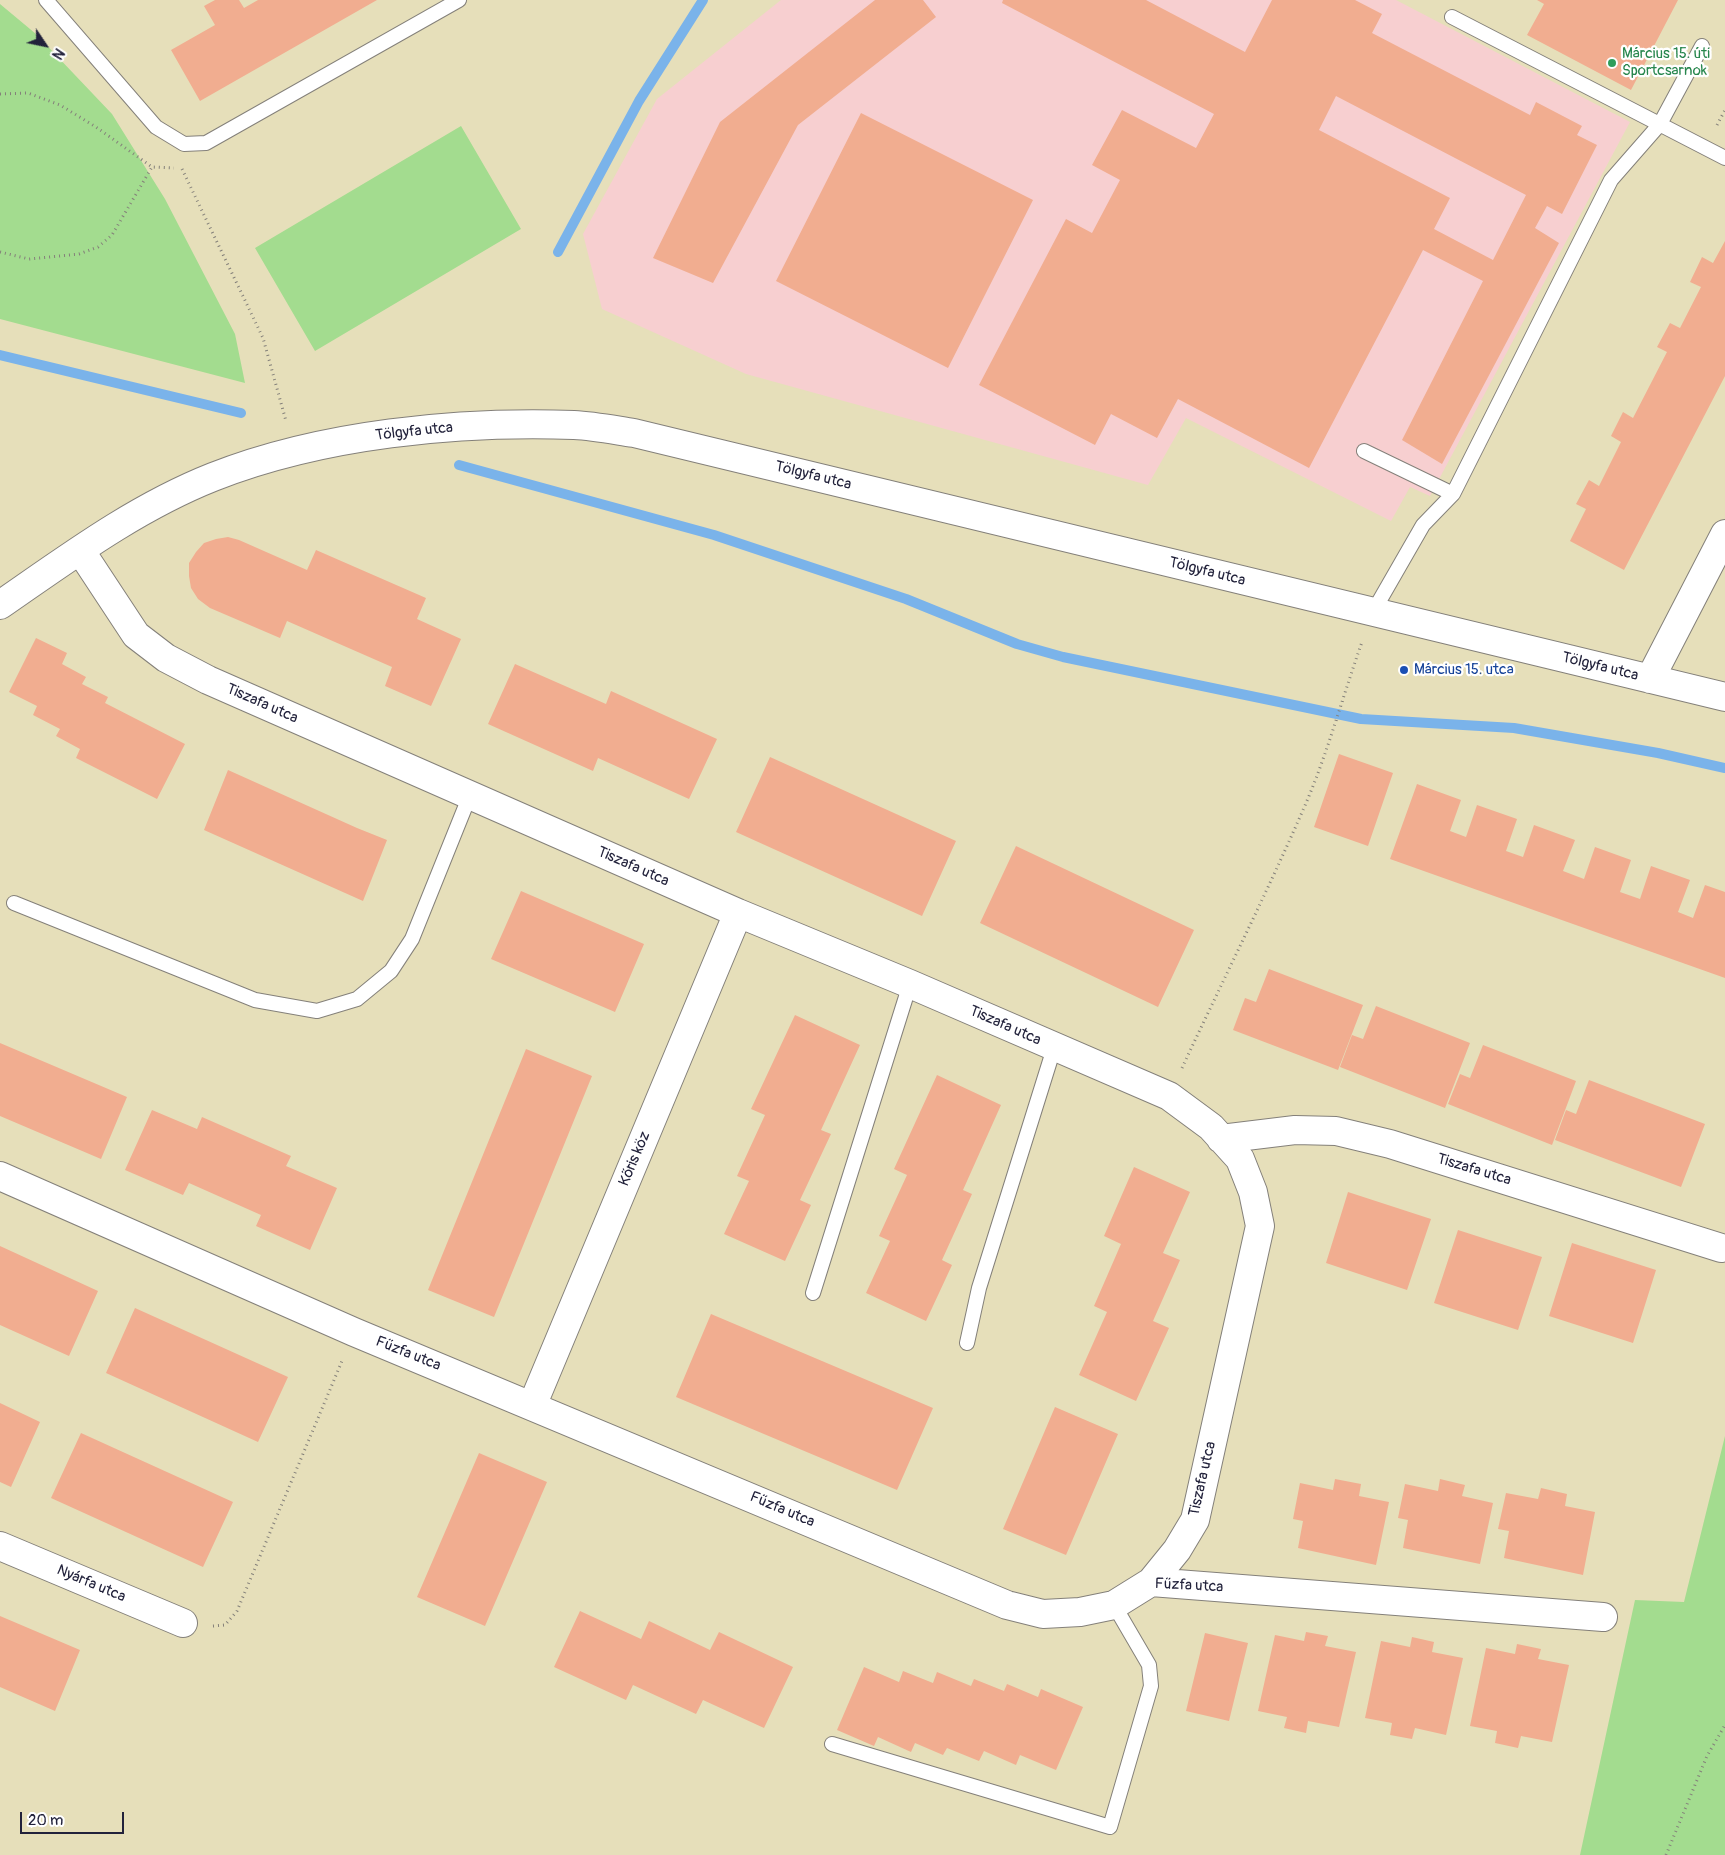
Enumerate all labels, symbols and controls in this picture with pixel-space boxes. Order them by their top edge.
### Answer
north arrow [20,20,70,70]
text: N [48,45,68,62]
place label: Március 15. úti Sportcsarnok [1622,45,1710,80]
marker: Március 15. úti Sportcsarnok [1606,57,1618,69]
street label: Tölgyfa utca [374,419,454,445]
street label: Tölgyfa utca [773,458,853,494]
street label: Tölgyfa utca [1167,554,1247,590]
street label: Tölgyfa utca [1560,649,1640,685]
place label: Március 15. utca [1414,661,1514,679]
marker: Március 15. utca [1398,664,1410,676]
street label: Tiszafa utca [223,680,301,728]
street label: Tiszafa utca [594,843,672,891]
street label: Tiszafa utca [966,1002,1044,1050]
street label: Kőris köz [615,1129,655,1189]
street label: Tiszafa utca [1435,1150,1513,1190]
street label: Fűzfa utca [373,1333,443,1375]
street label: Tiszafa utca [1186,1440,1220,1518]
street label: Fűzfa utca [747,1488,817,1532]
street label: Nyárfa utca [54,1561,128,1607]
street label: Fűzfa utca [1154,1575,1224,1597]
scale bar [22,1802,126,1834]
text: 20 m [28,1811,63,1830]

